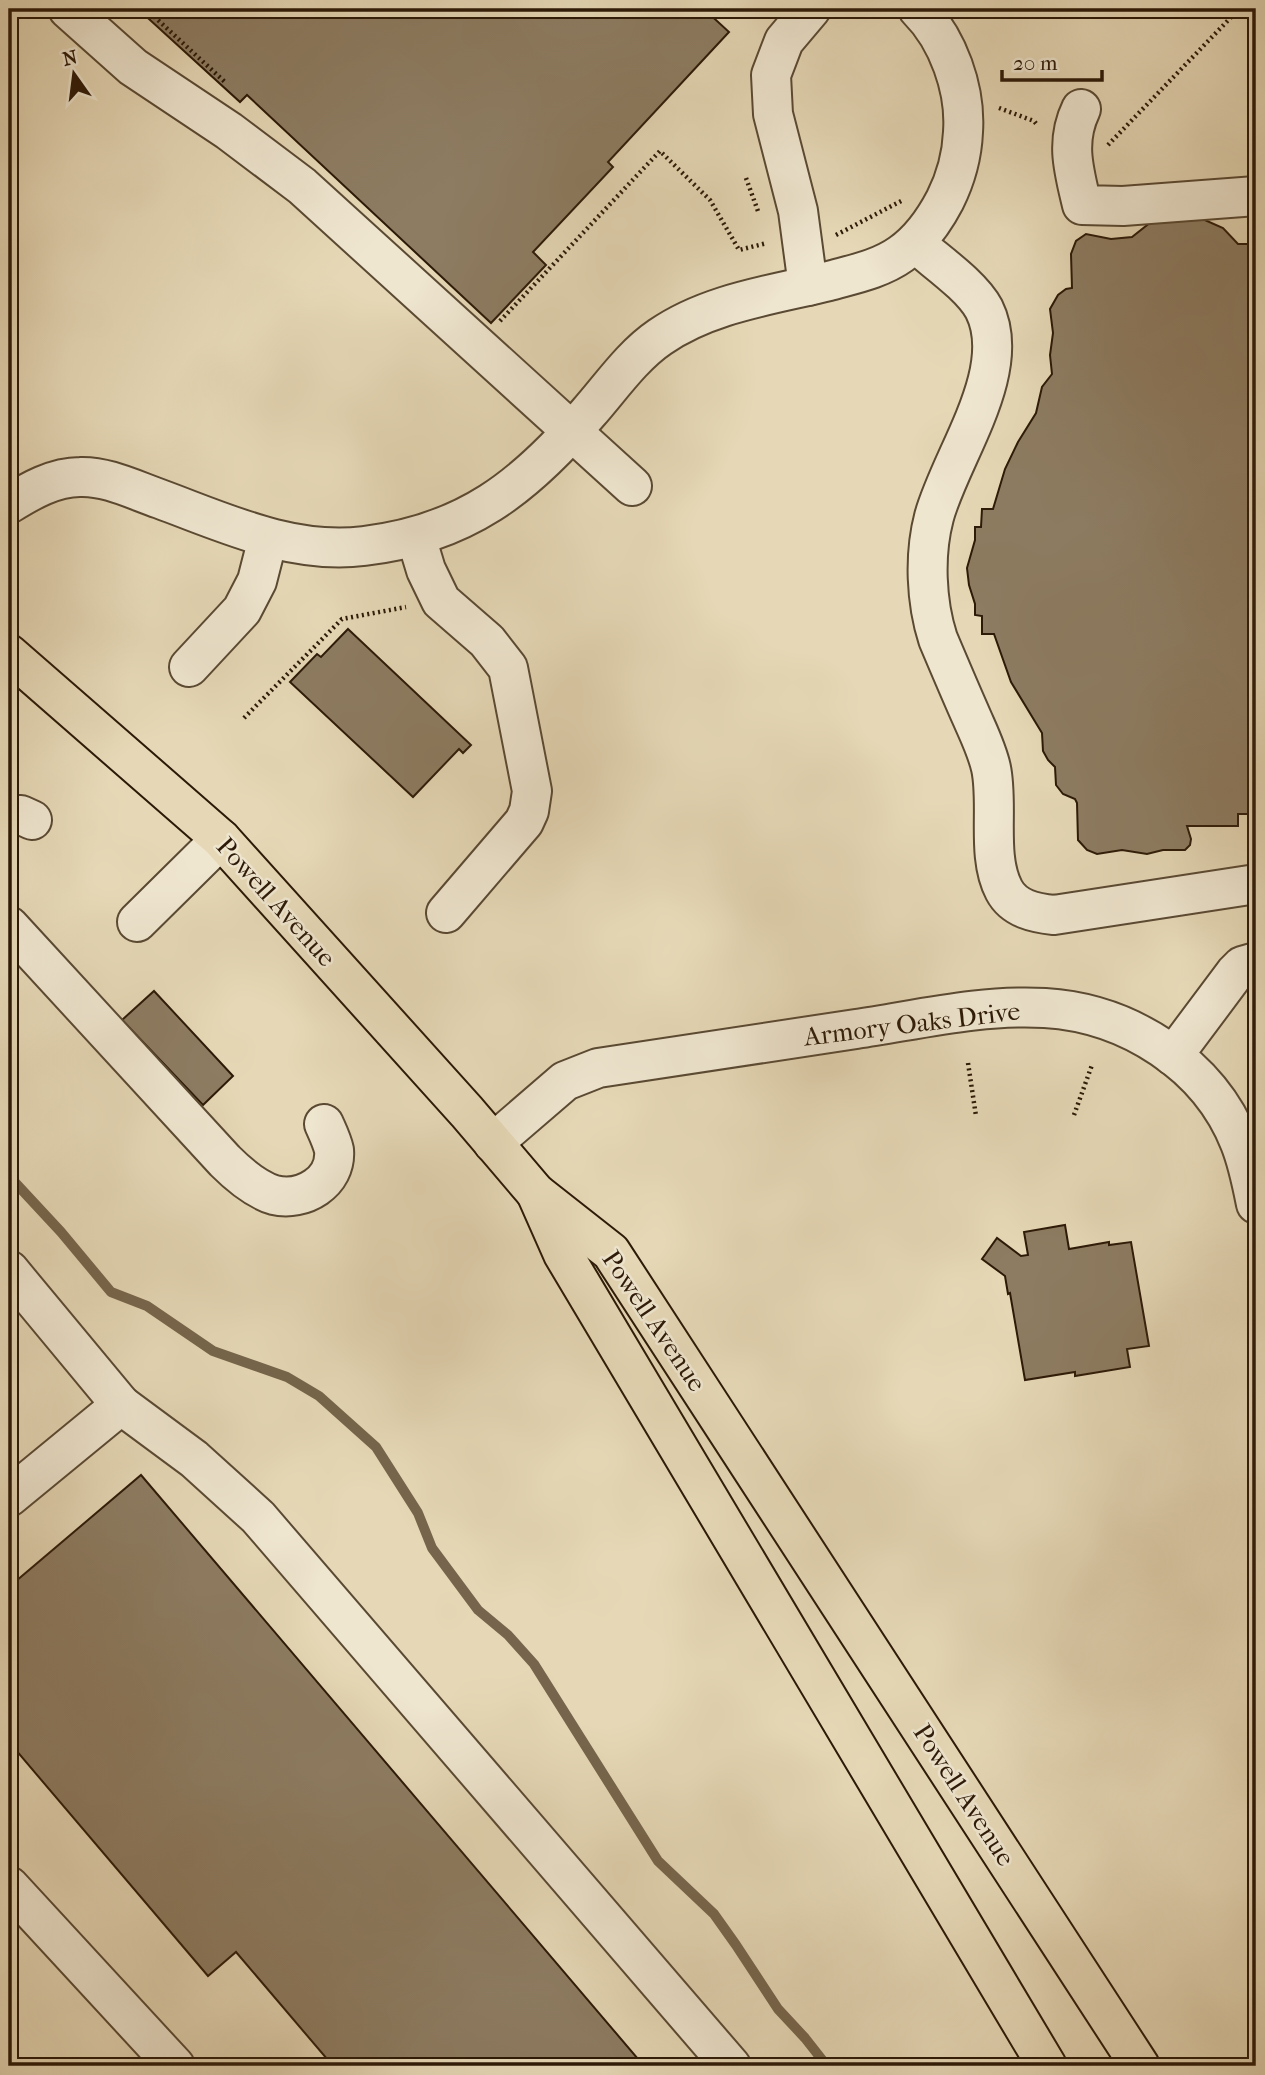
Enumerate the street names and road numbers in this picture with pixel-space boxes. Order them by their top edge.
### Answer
street label: Powell Avenue [210,831,342,973]
street label: Armory Oaks Drive [801,995,1022,1053]
street label: Powell Avenue [596,1245,713,1397]
street label: Powell Avenue [907,1718,1022,1872]

